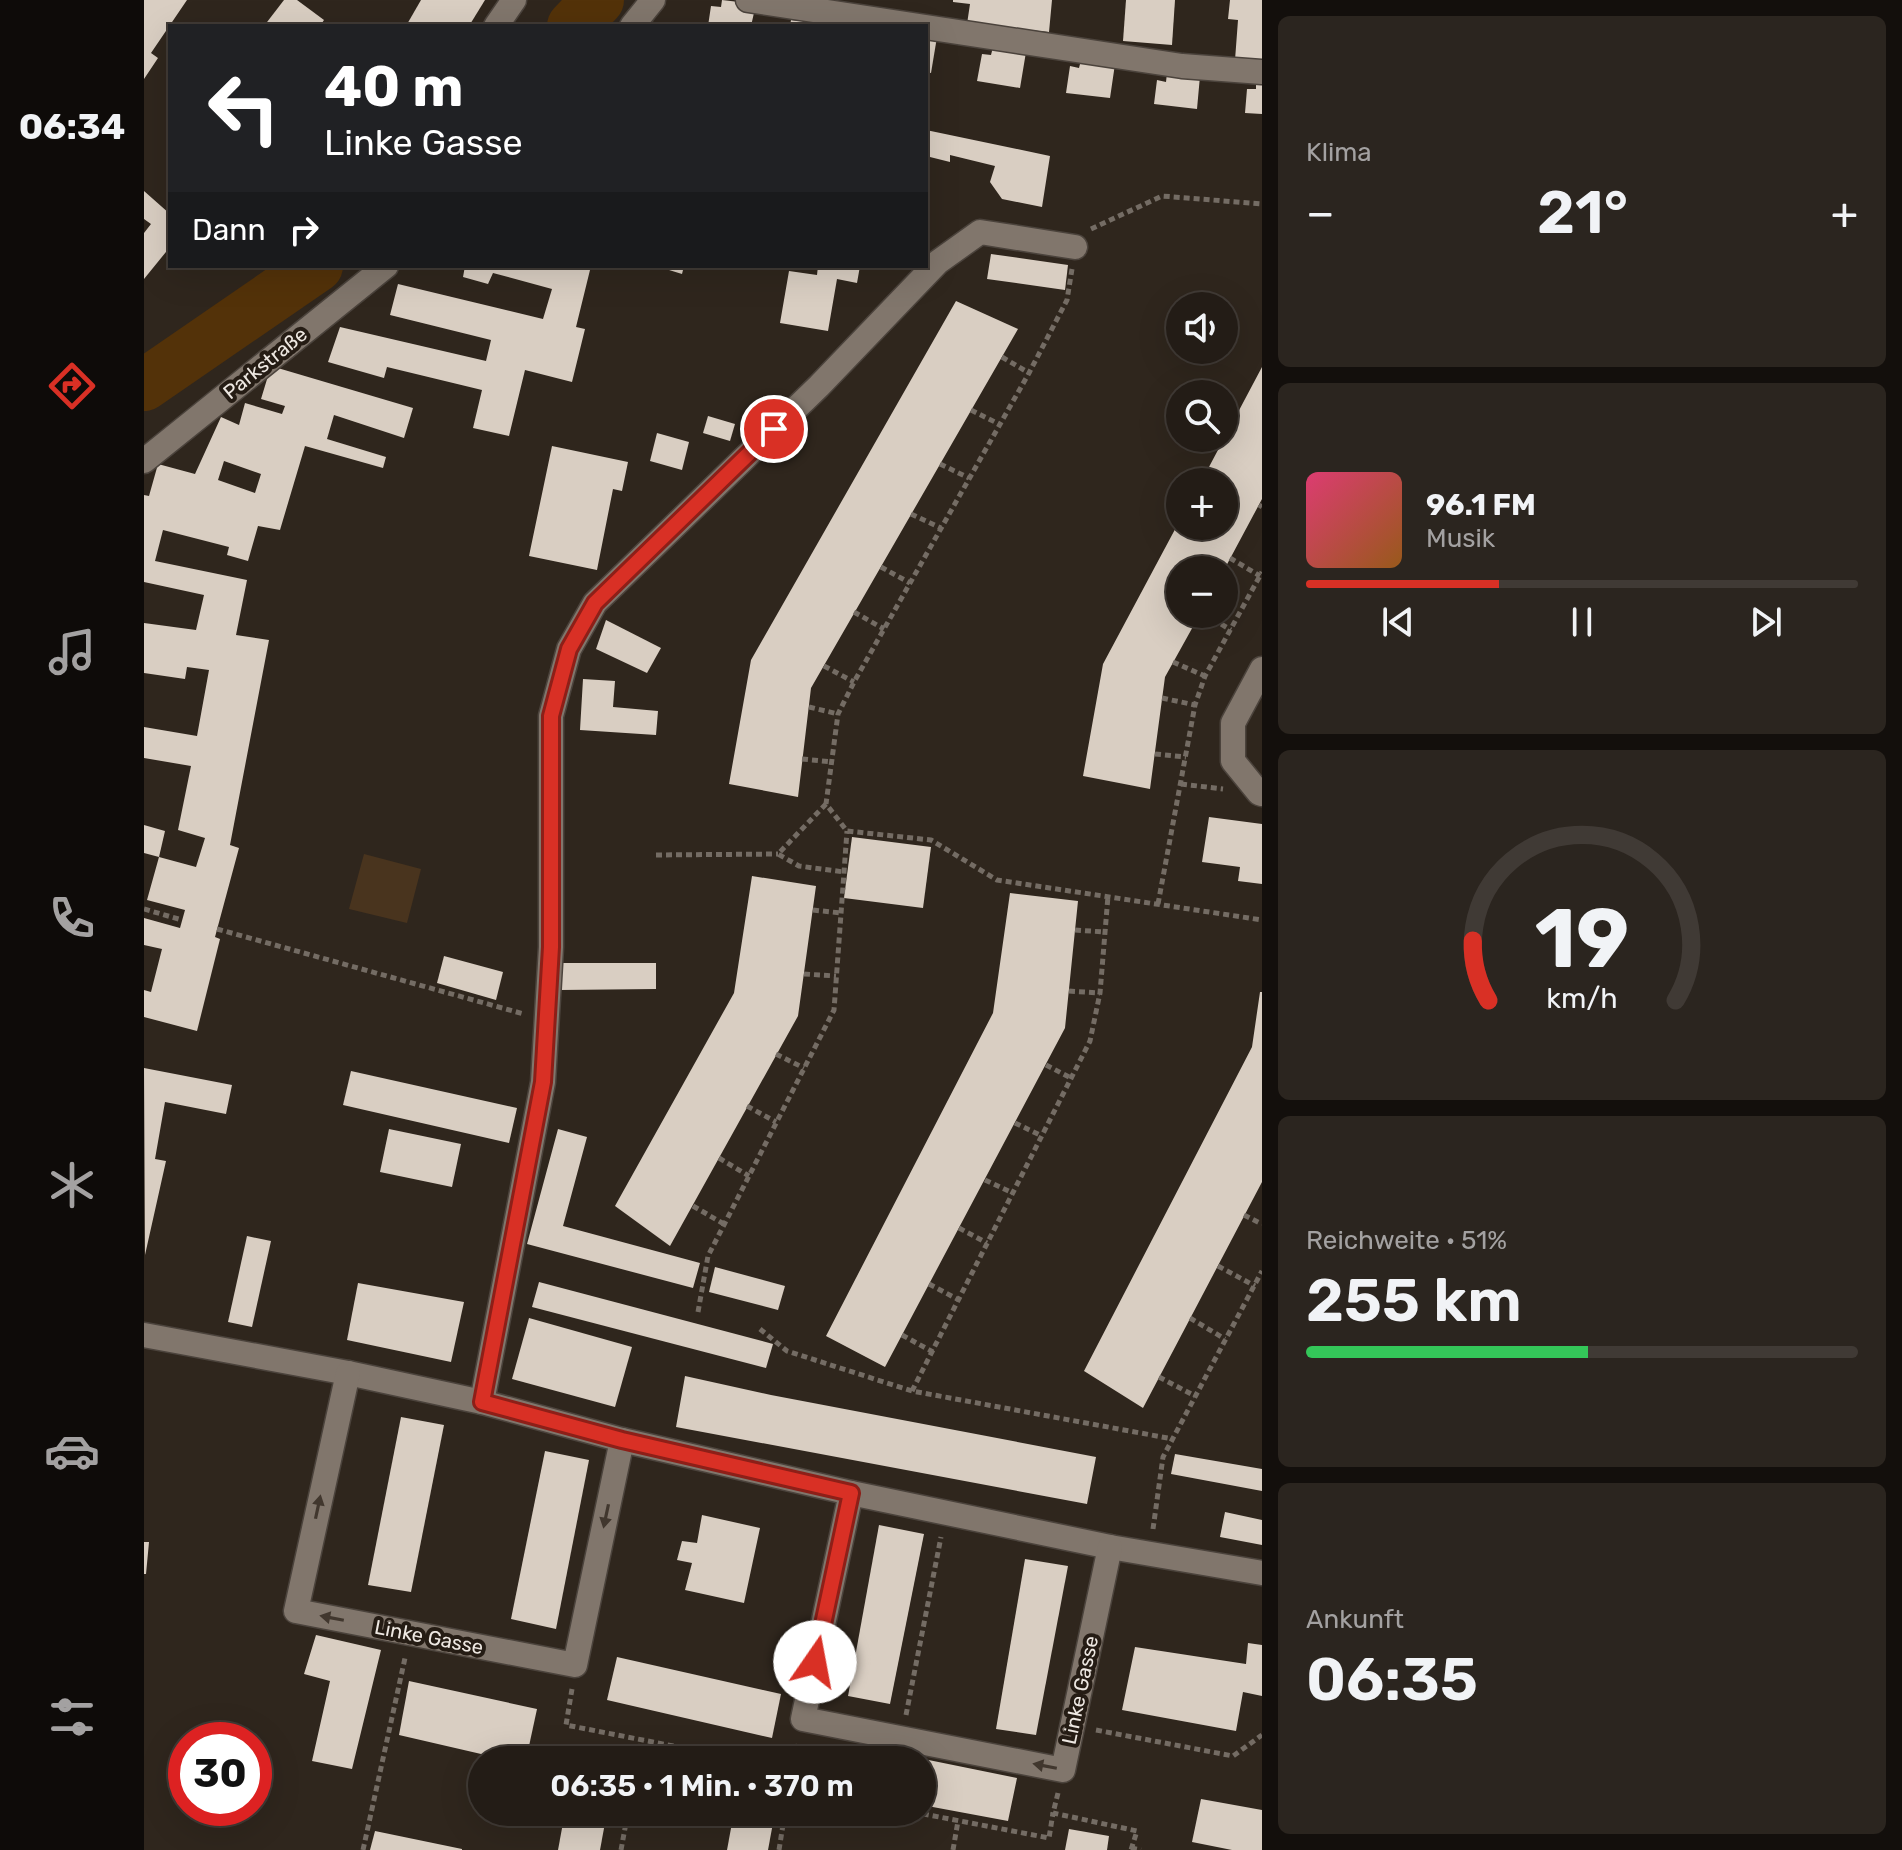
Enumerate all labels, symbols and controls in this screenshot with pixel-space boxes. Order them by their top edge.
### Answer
text: 40 m [324,54,464,120]
icon: left [192,56,296,160]
text: 06:34 [19,105,125,148]
text: Linke Gasse [324,121,523,164]
text: Klima [1306,137,1372,168]
text: 21° [1537,177,1628,248]
text: − [1306,187,1335,239]
text: + [1831,187,1858,239]
icon: right [282,208,326,252]
text: Dann [192,212,266,248]
map controls [1166,292,1238,628]
button: sound [1166,292,1238,364]
street label: Parkstraße [218,322,312,404]
icon: directions [44,358,100,414]
button: search [1166,380,1238,452]
pin [740,395,808,463]
icon: arrive [752,407,796,451]
button: + [1166,468,1238,540]
text: 96.1 FM [1426,487,1536,523]
text: Musik [1426,523,1495,554]
button: − [1166,556,1238,628]
icon: previous [1376,600,1420,644]
icon: pause [1560,600,1604,644]
icon: next [1744,600,1788,644]
icon: music [44,624,100,680]
text: 19 [1535,889,1629,988]
icon: phone [44,890,100,946]
text: km/h [1546,981,1618,1015]
icon: climate [44,1157,100,1213]
text: Reichweite · 51% [1306,1225,1507,1256]
text: 255 km [1306,1265,1522,1336]
icon: car [44,1423,100,1479]
one-way arrow [313,1495,325,1520]
one-way arrow [599,1504,612,1529]
text: Ankunft [1306,1604,1404,1635]
one-way arrow [319,1611,344,1624]
street label: Linke Gasse [373,1615,485,1659]
position arrow [773,1620,857,1704]
street label: Linke Gasse [1057,1634,1103,1746]
text: 06:35 [1306,1644,1478,1715]
icon: filters [44,1689,100,1745]
speed limit sign: 30 [168,1722,272,1826]
one-way arrow [1033,1760,1058,1772]
text: 06:35 · 1 Min. · 370 m [550,1768,854,1804]

